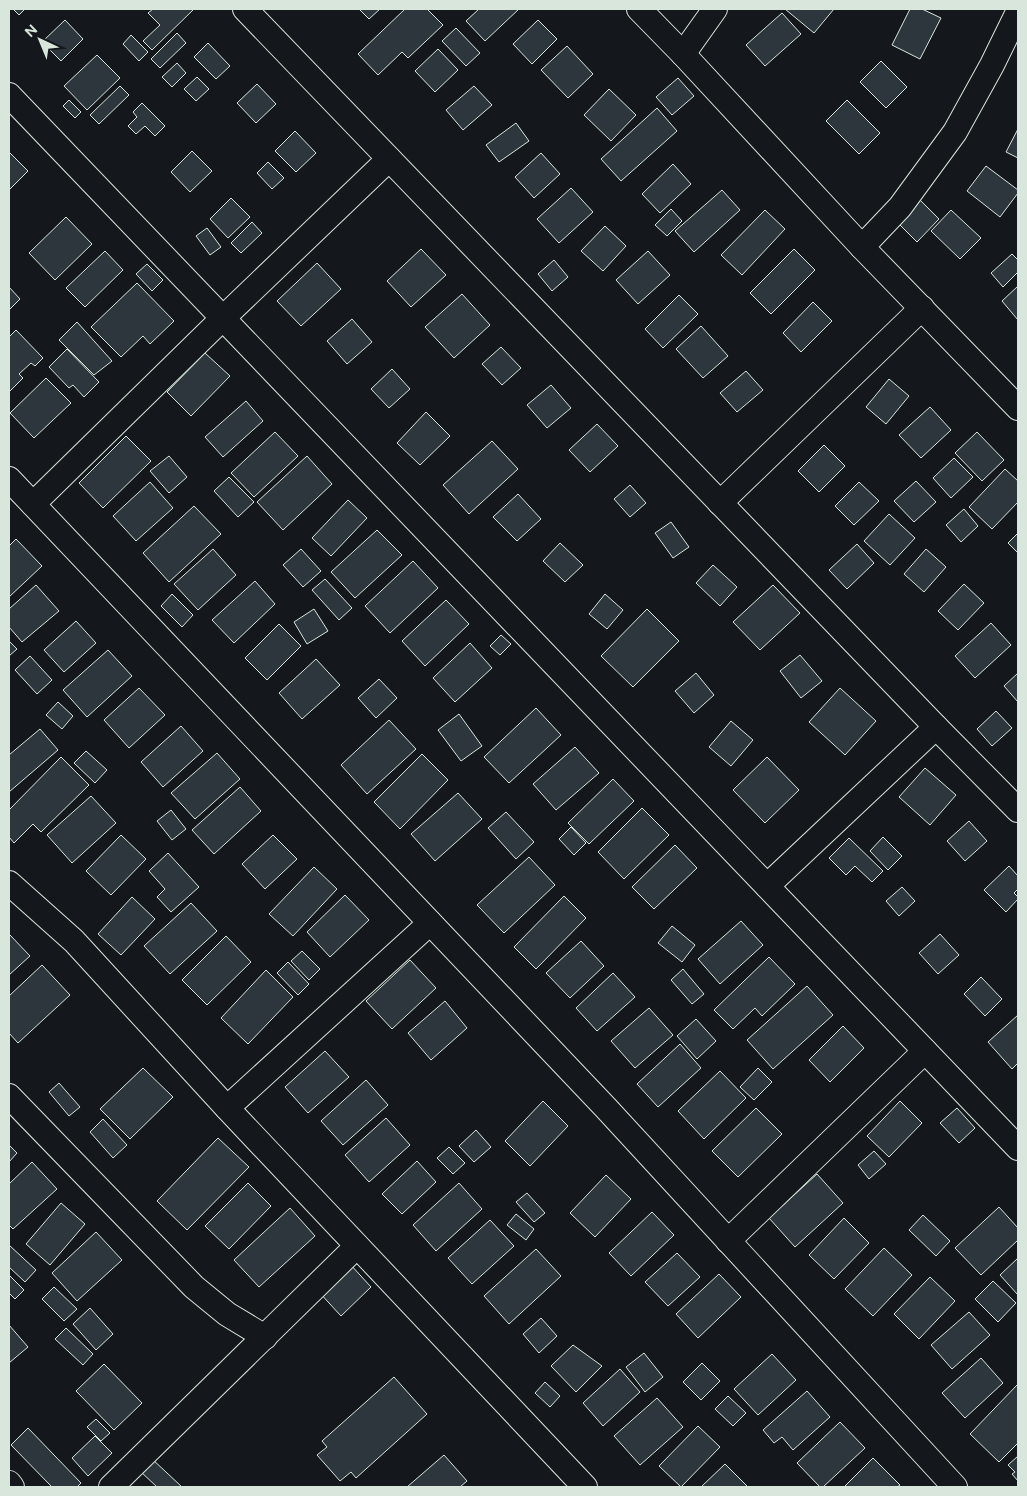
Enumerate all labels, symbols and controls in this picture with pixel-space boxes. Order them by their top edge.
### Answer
north arrow [15,15,65,65]
text: N [22,21,41,41]

